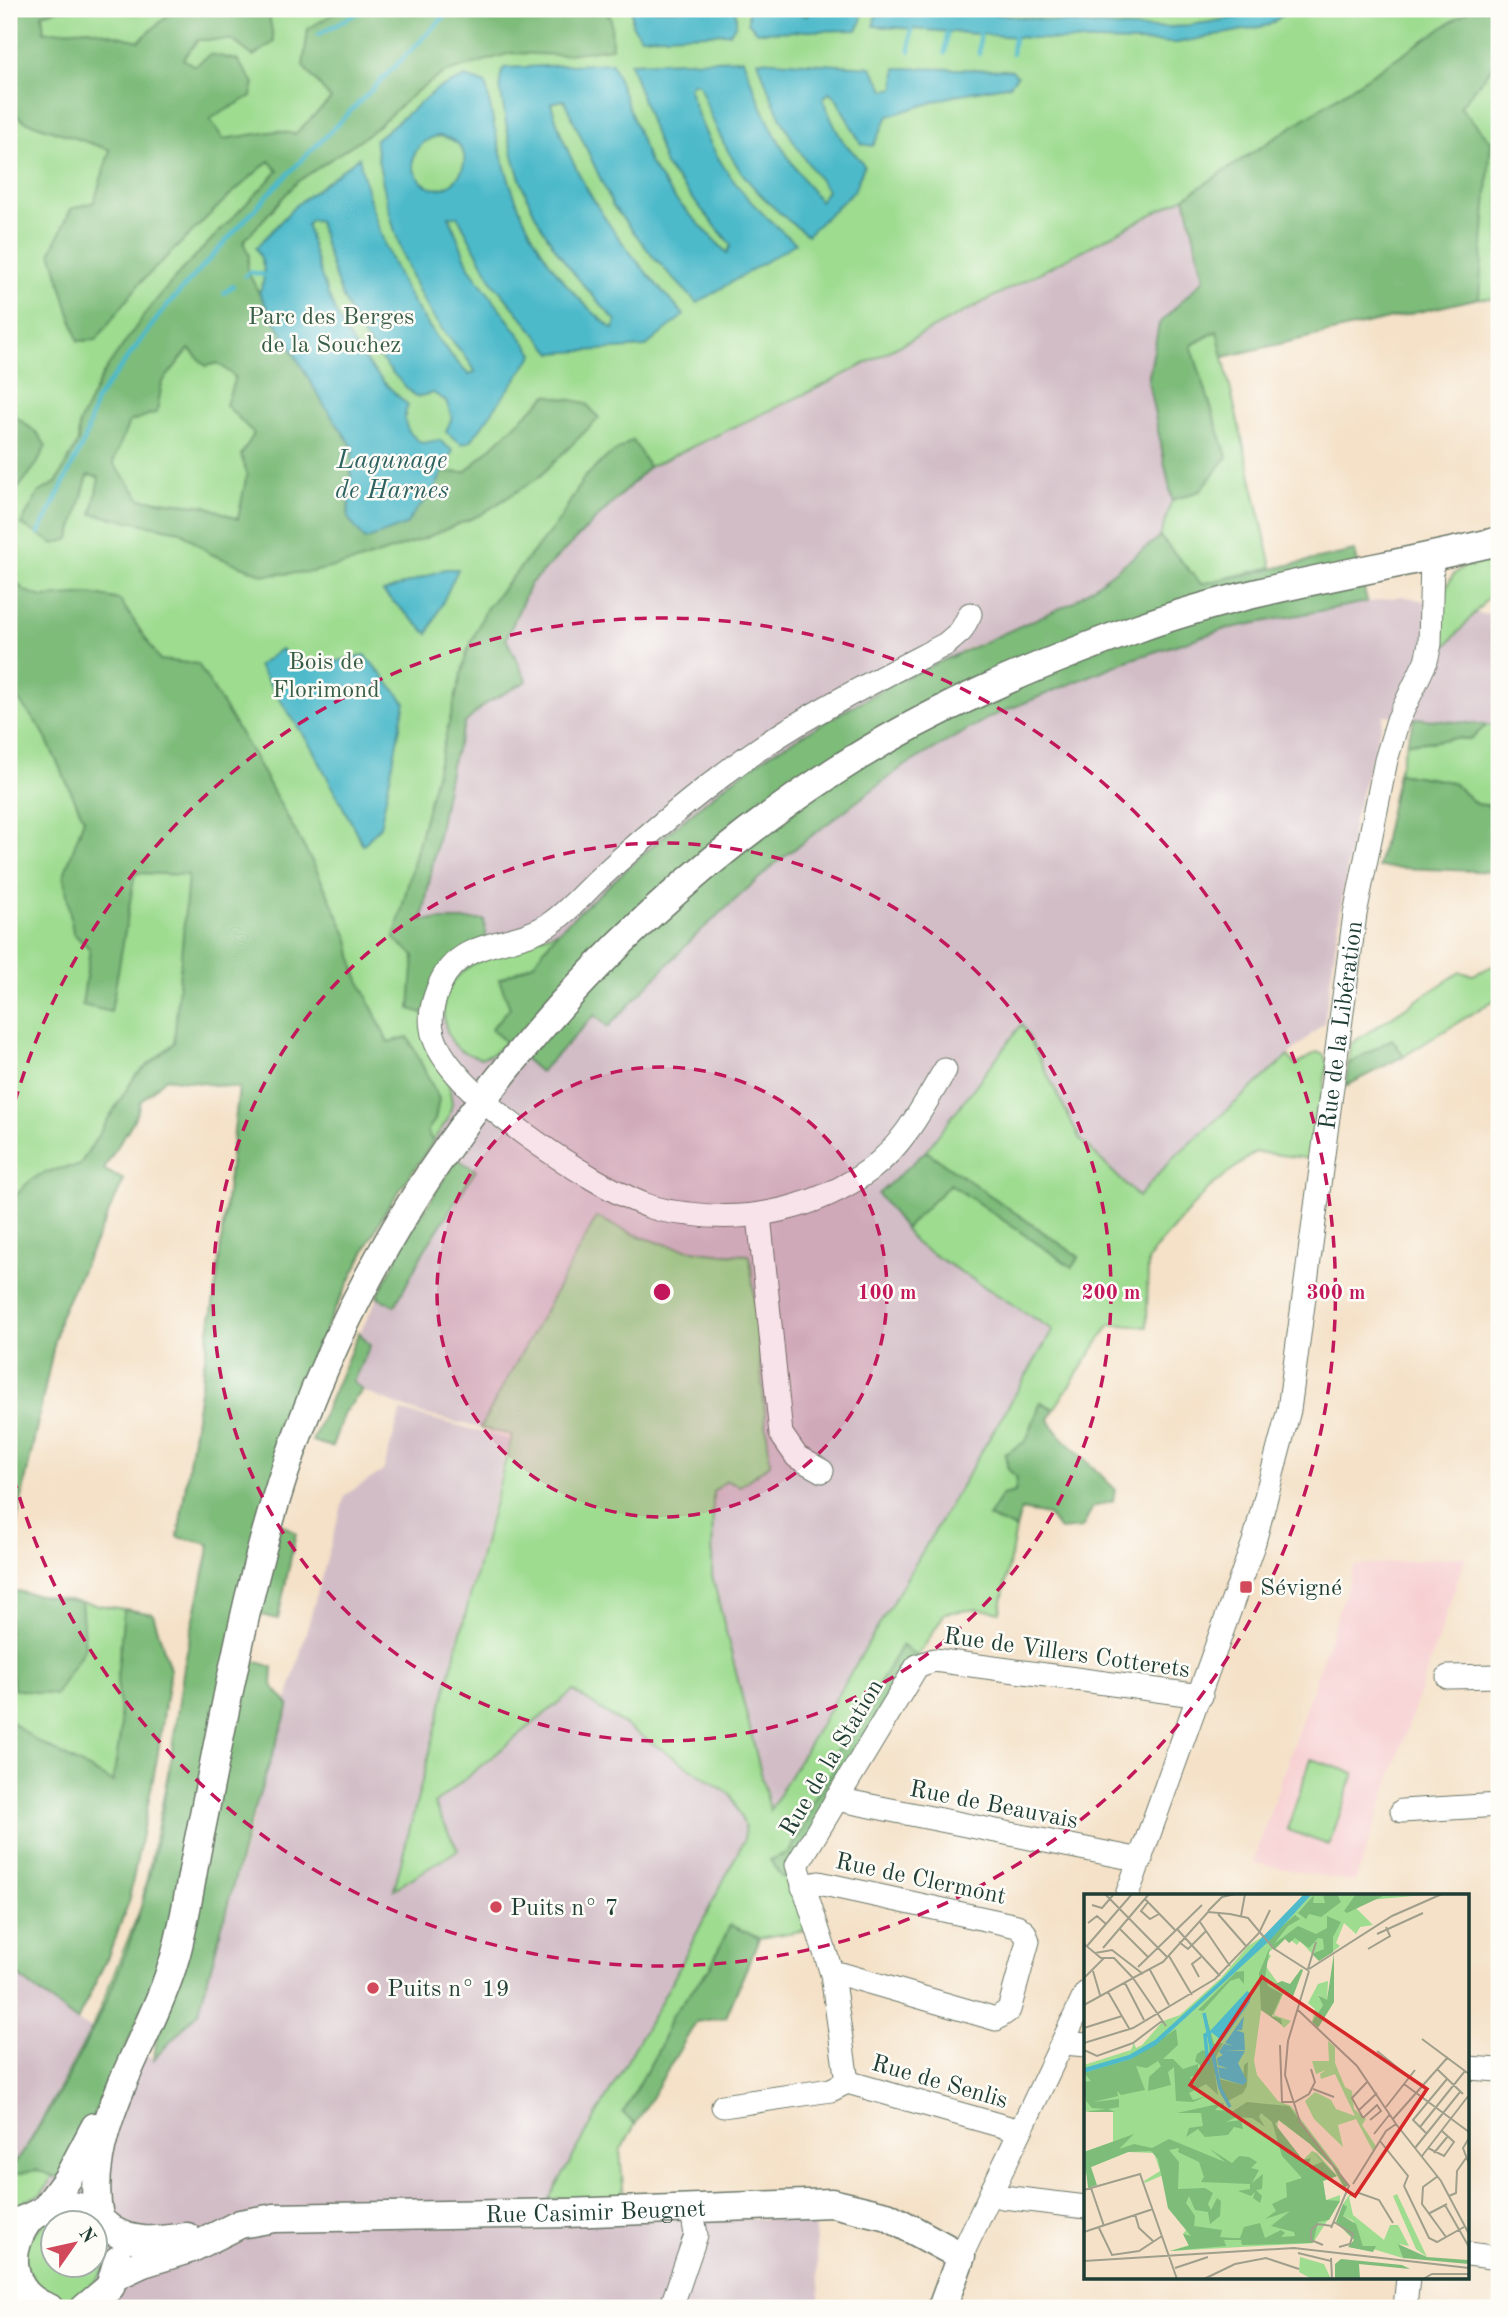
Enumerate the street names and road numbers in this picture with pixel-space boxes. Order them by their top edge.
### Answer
street label: Rue de la Libération [1316,919,1368,1131]
street label: Rue de Villers Cotterets [942,1625,1191,1683]
street label: Rue de la Station [777,1676,889,1840]
street label: Rue de Beauvais [907,1778,1080,1834]
street label: Rue de Clermont [833,1850,1008,1910]
street label: Rue de Senlis [869,2052,1010,2114]
street label: Rue Casimir Beugnet [485,2198,706,2228]

